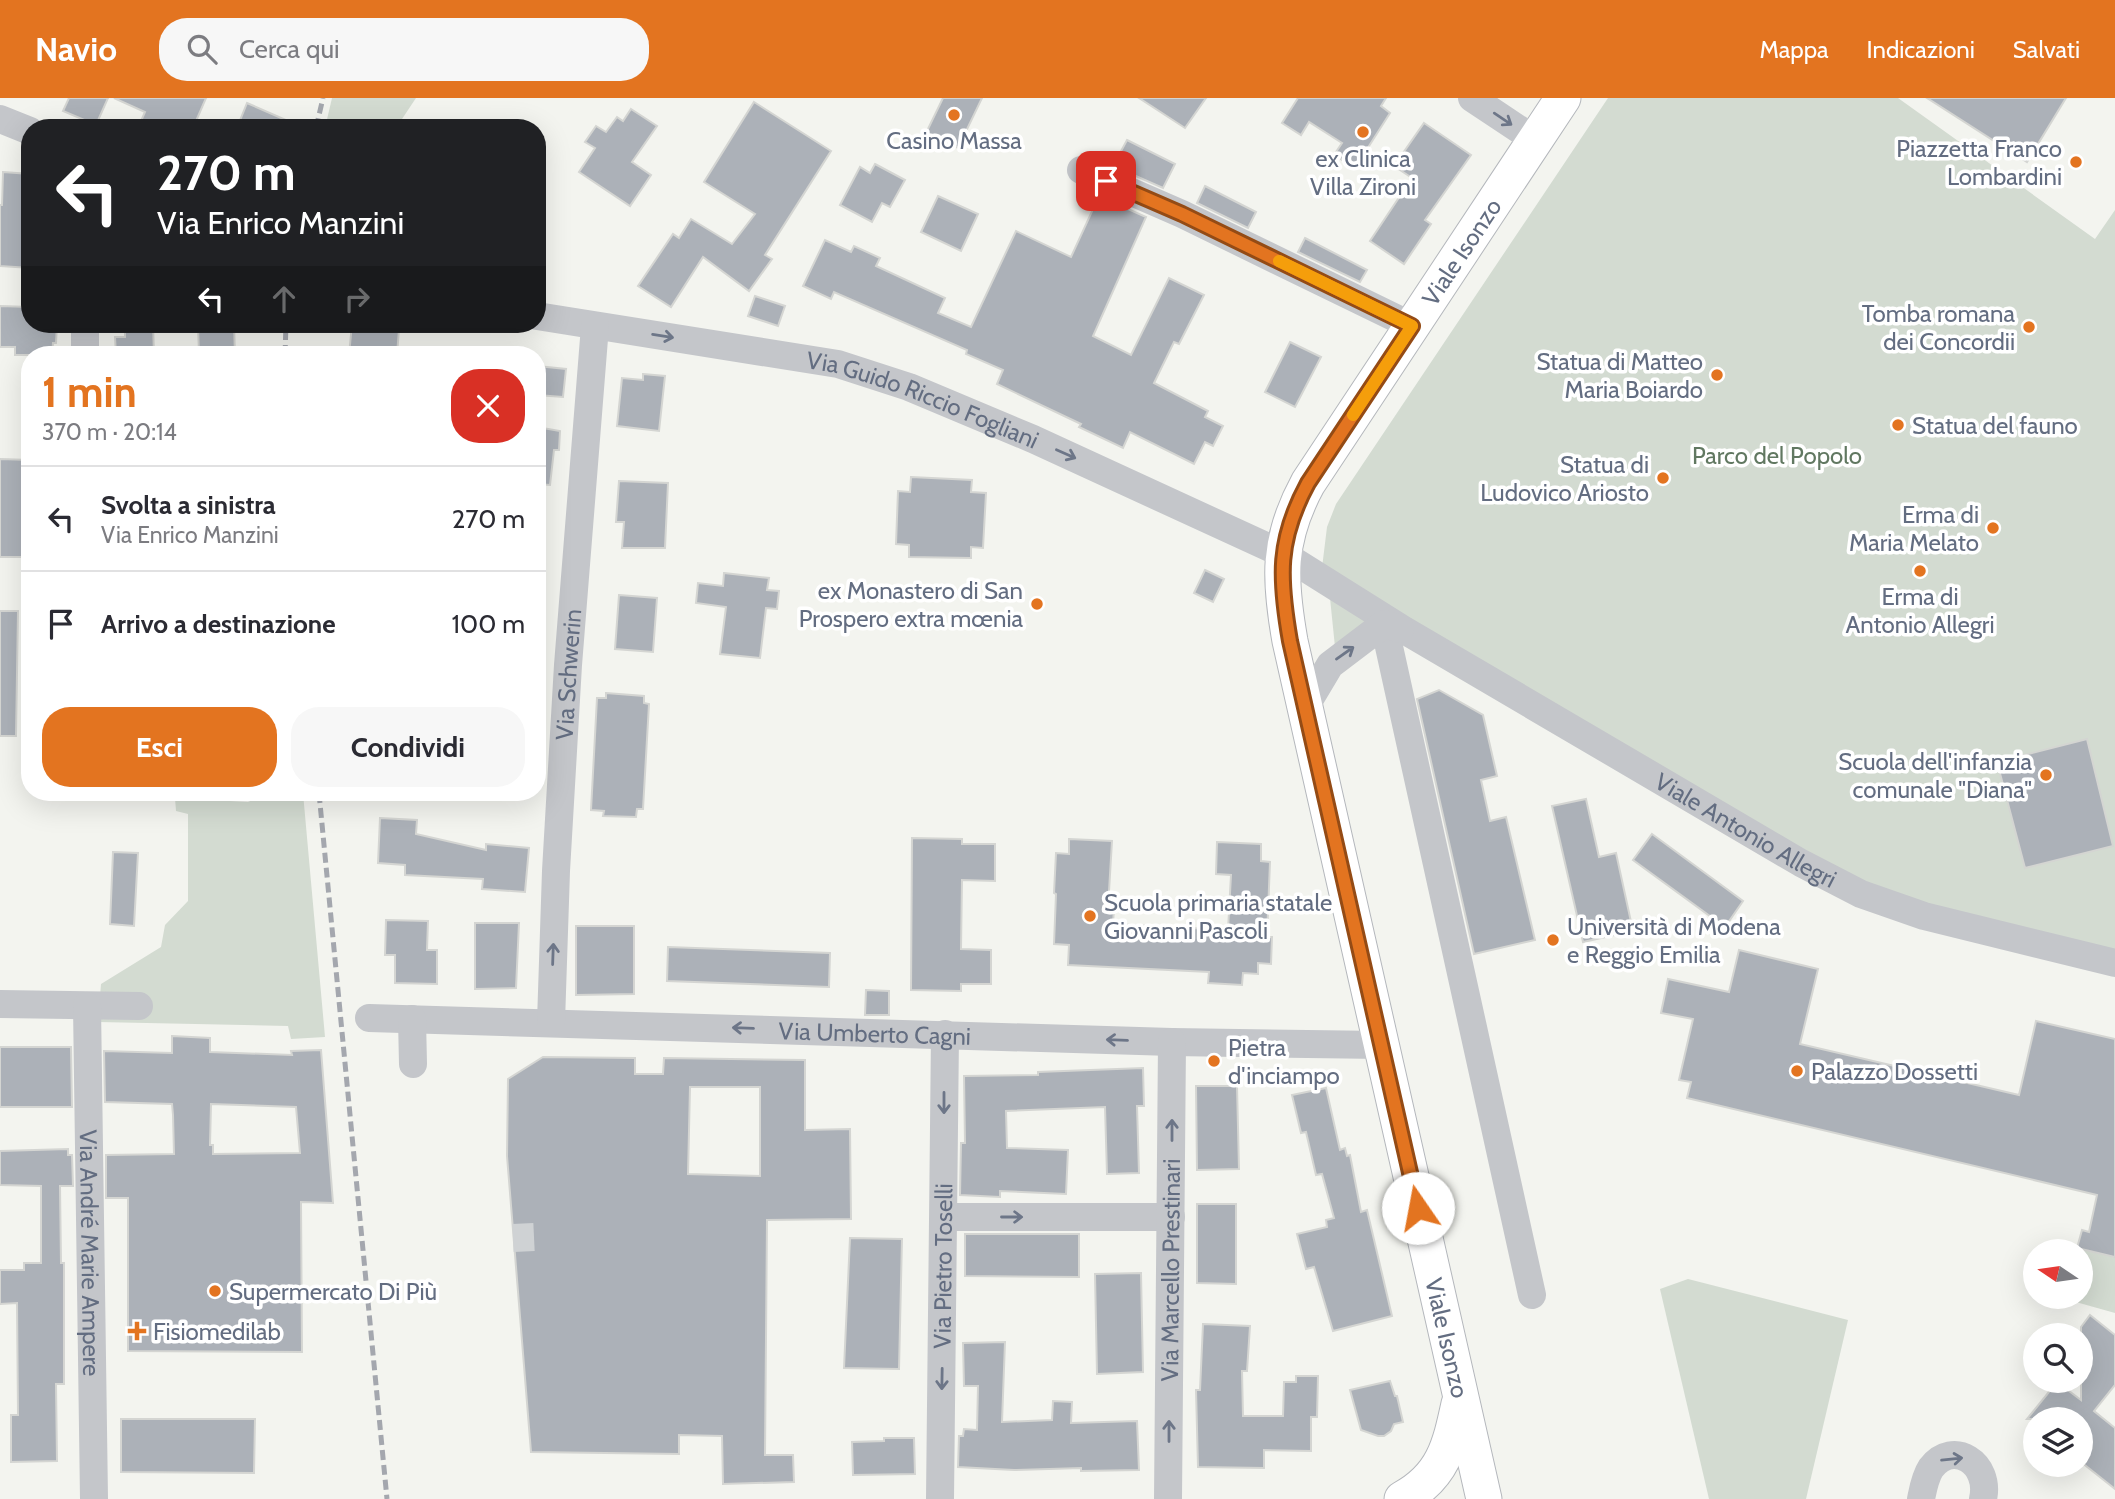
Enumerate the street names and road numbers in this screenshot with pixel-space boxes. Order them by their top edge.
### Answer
street label: Viale Isonzo [1415,193,1507,311]
street label: Via Guido Riccio Fogliani [805,345,1043,454]
street label: Via Schwerin [549,608,587,741]
street label: Viale Antonio Allegri [1650,766,1841,893]
street label: Via Umberto Cagni [778,1016,971,1050]
street label: Via André Marie Ampere [74,1129,107,1376]
street label: Via Marcello Prestinari [1155,1159,1185,1381]
street label: Via Pietro Toselli [927,1183,958,1349]
street label: Viale Isonzo [1419,1275,1475,1401]

